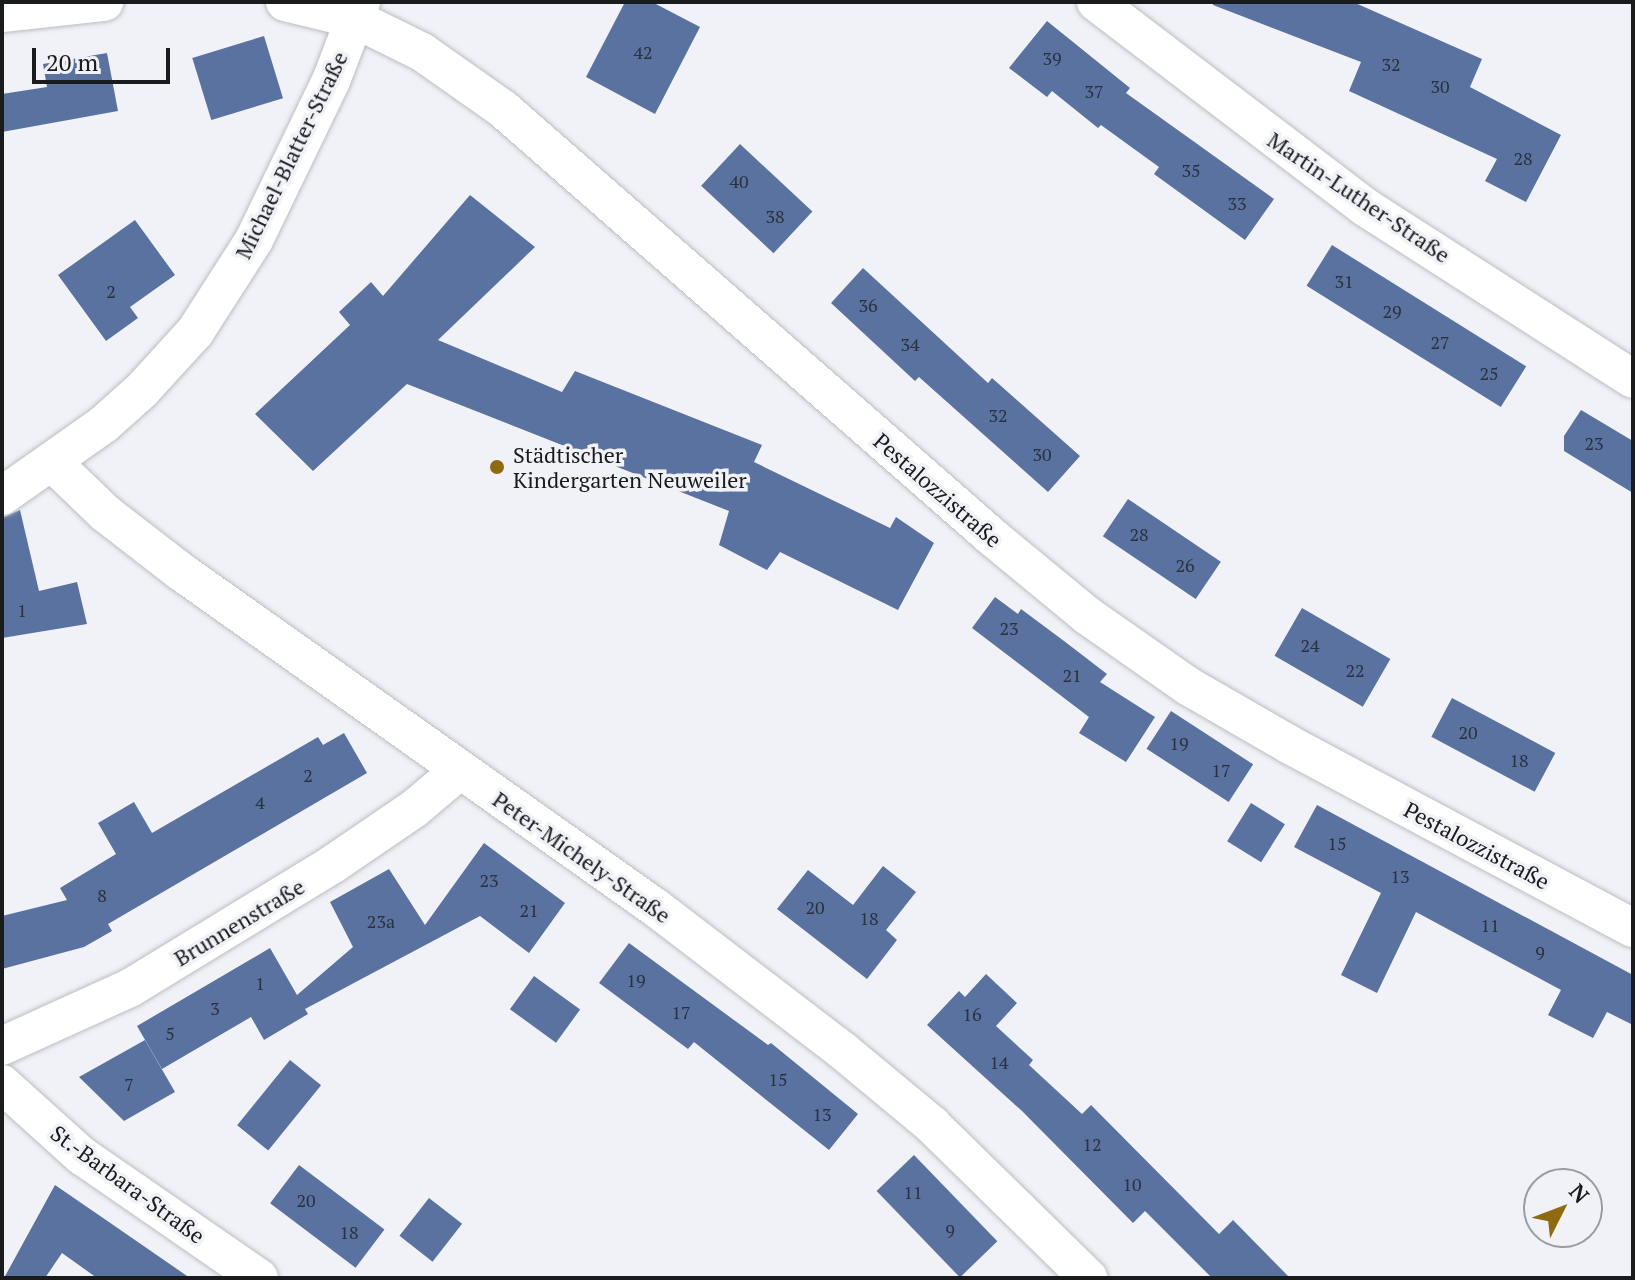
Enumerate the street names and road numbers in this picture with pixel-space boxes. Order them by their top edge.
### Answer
street label: Michael-Blatter-Straße [229,47,353,263]
street label: Martin-Luther-Straße [1263,126,1455,268]
street label: Pestalozzistraße [869,427,1007,553]
street label: Peter-Michely-Straße [488,786,676,928]
street label: Pestalozzistraße [1400,796,1554,894]
street label: Brunnenstraße [169,873,309,971]
street label: St.-Barbara-Straße [46,1119,210,1249]

